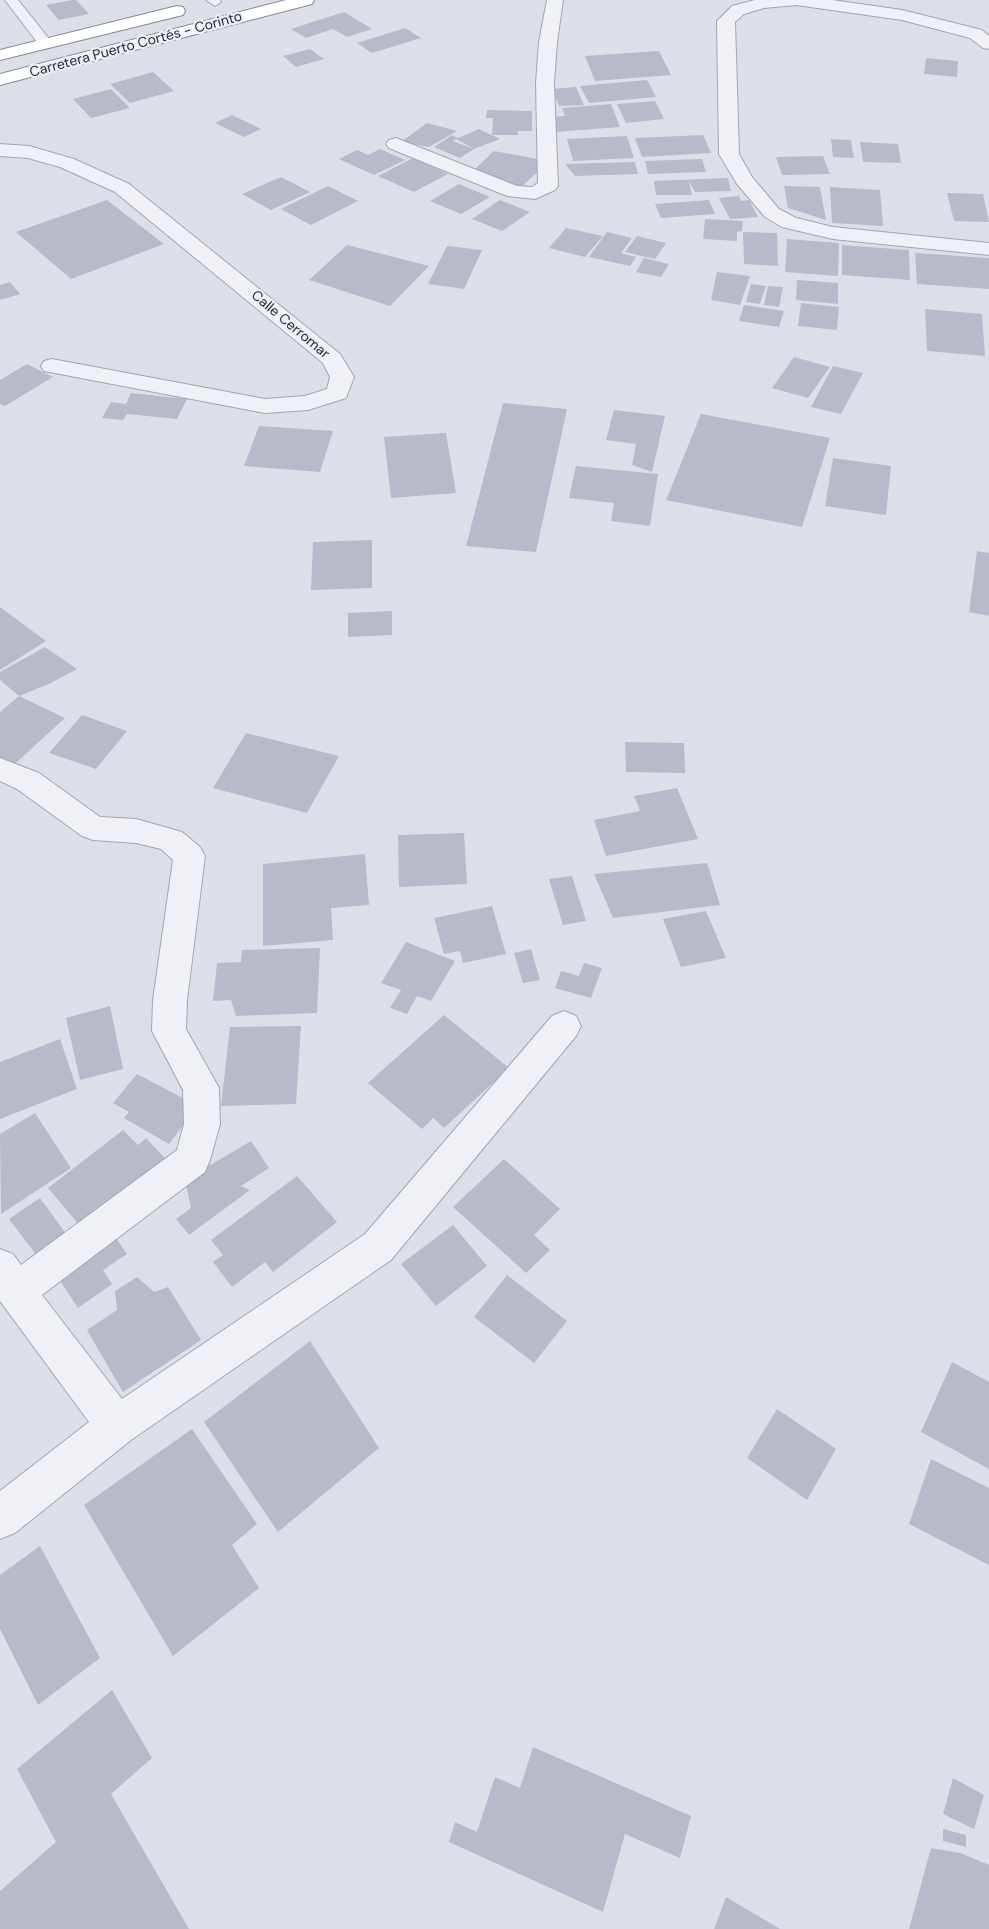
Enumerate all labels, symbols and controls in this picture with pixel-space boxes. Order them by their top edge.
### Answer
street label: Carretera Puerto Cortés - Corinto [28,9,244,81]
street label: Calle Cerromar [247,287,333,363]

